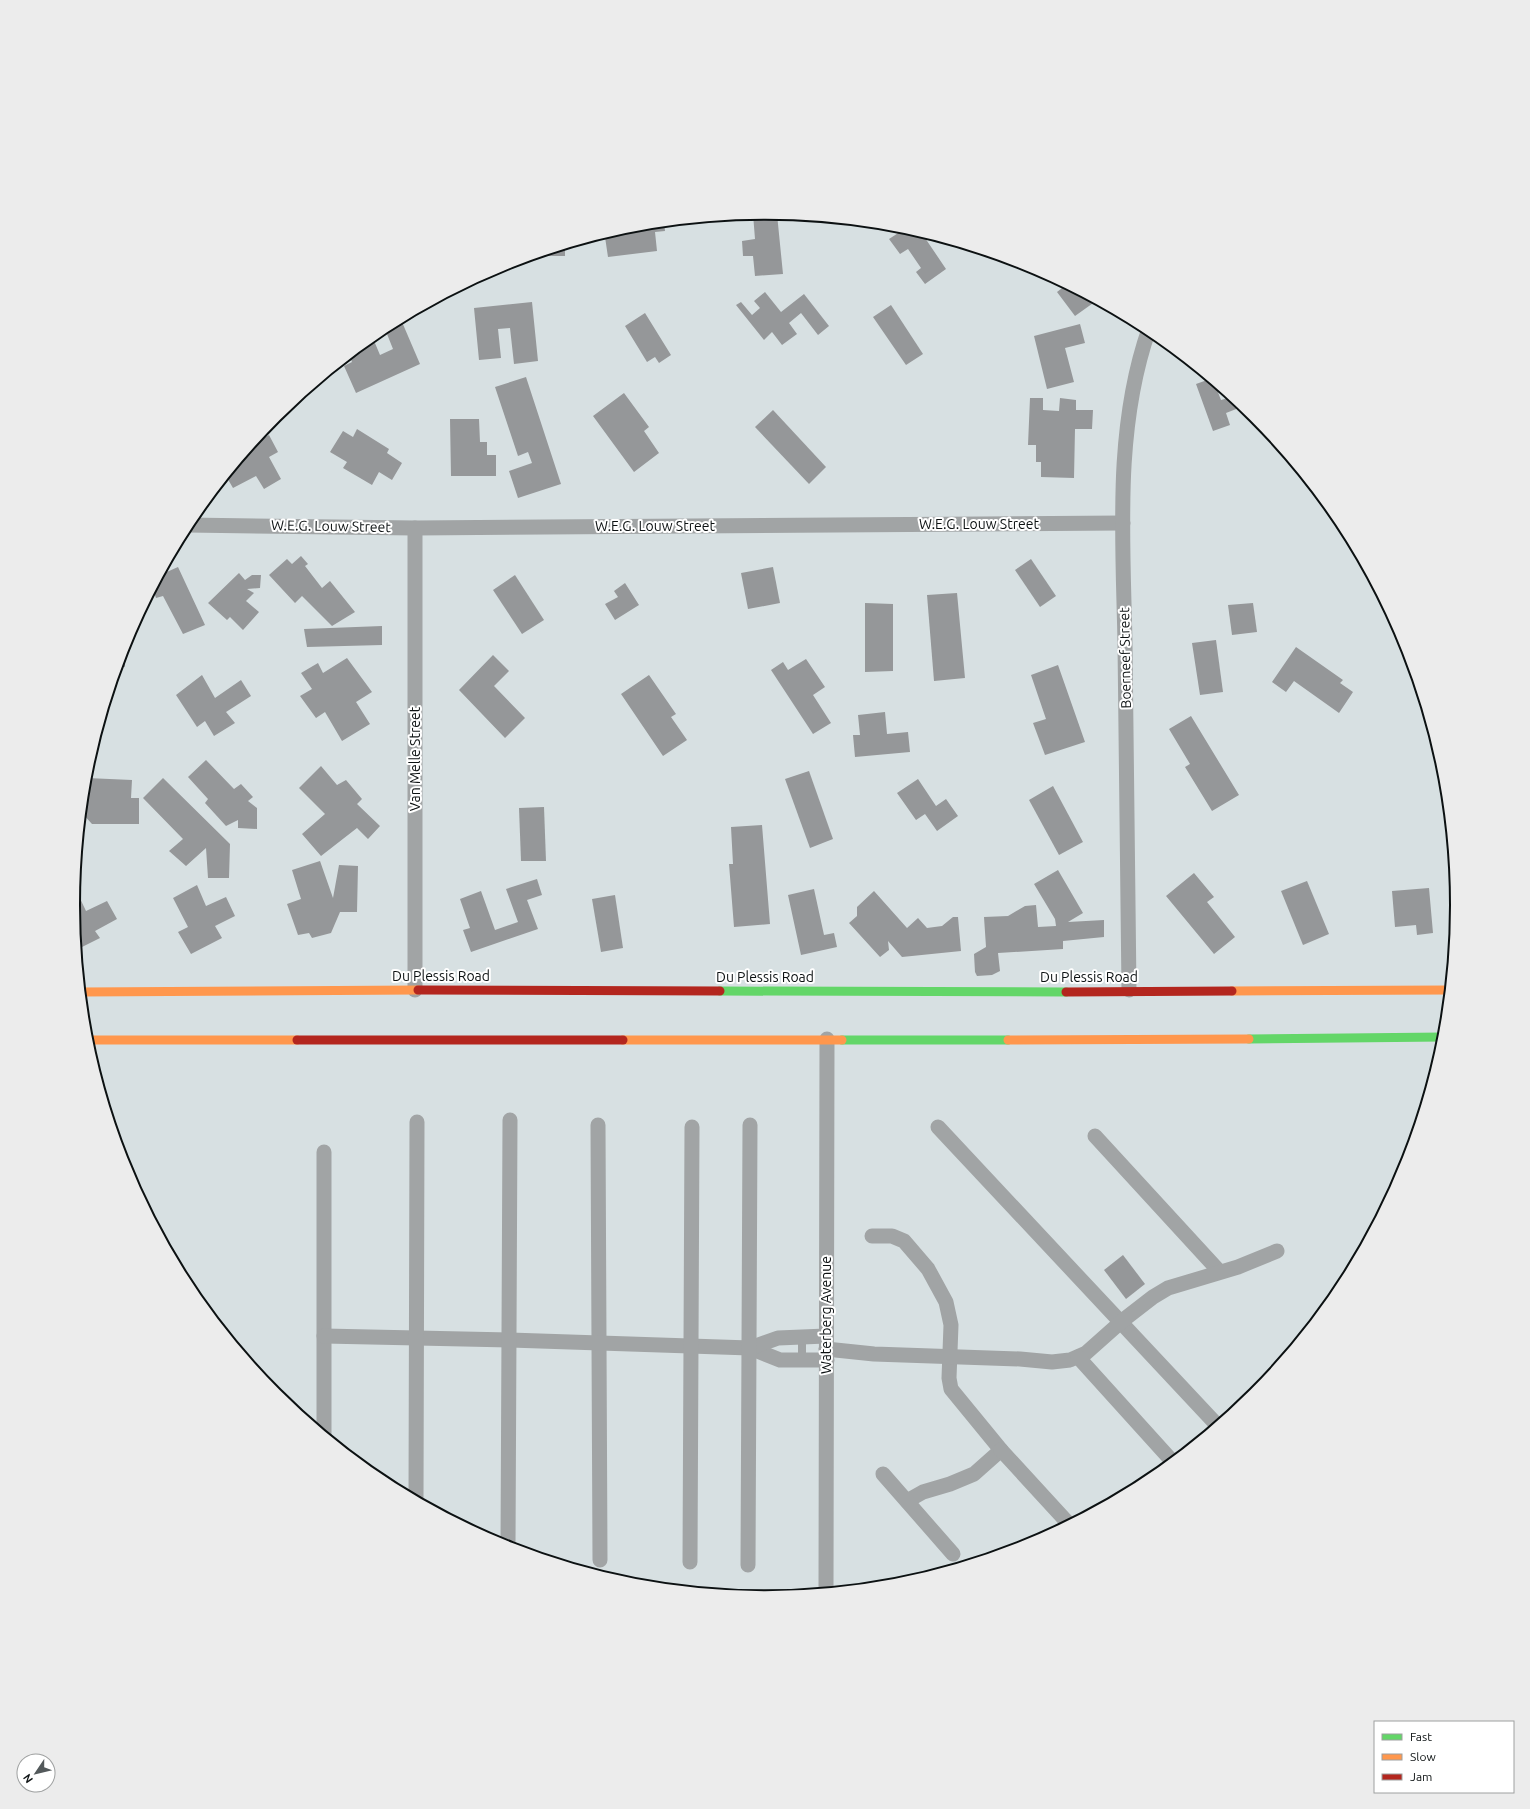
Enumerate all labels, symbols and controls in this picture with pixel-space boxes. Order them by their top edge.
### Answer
street label: W.E.G. Louw Street [919,516,1039,532]
street label: W.E.G. Louw Street [271,517,392,535]
street label: W.E.G. Louw Street [595,518,715,534]
street label: Boerneef Street [1116,607,1134,709]
street label: Van Melle Street [407,706,423,811]
street label: Du Plessis Road [392,968,490,984]
street label: Du Plessis Road [716,969,814,985]
street label: Du Plessis Road [1040,969,1138,985]
street label: Waterberg Avenue [818,1256,834,1374]
legend [1374,1721,1514,1793]
text: Fast [1410,1730,1432,1743]
text: Slow [1410,1750,1436,1763]
north arrow [16,1753,56,1793]
text: Jam [1410,1770,1432,1783]
text: N [21,1772,35,1786]

